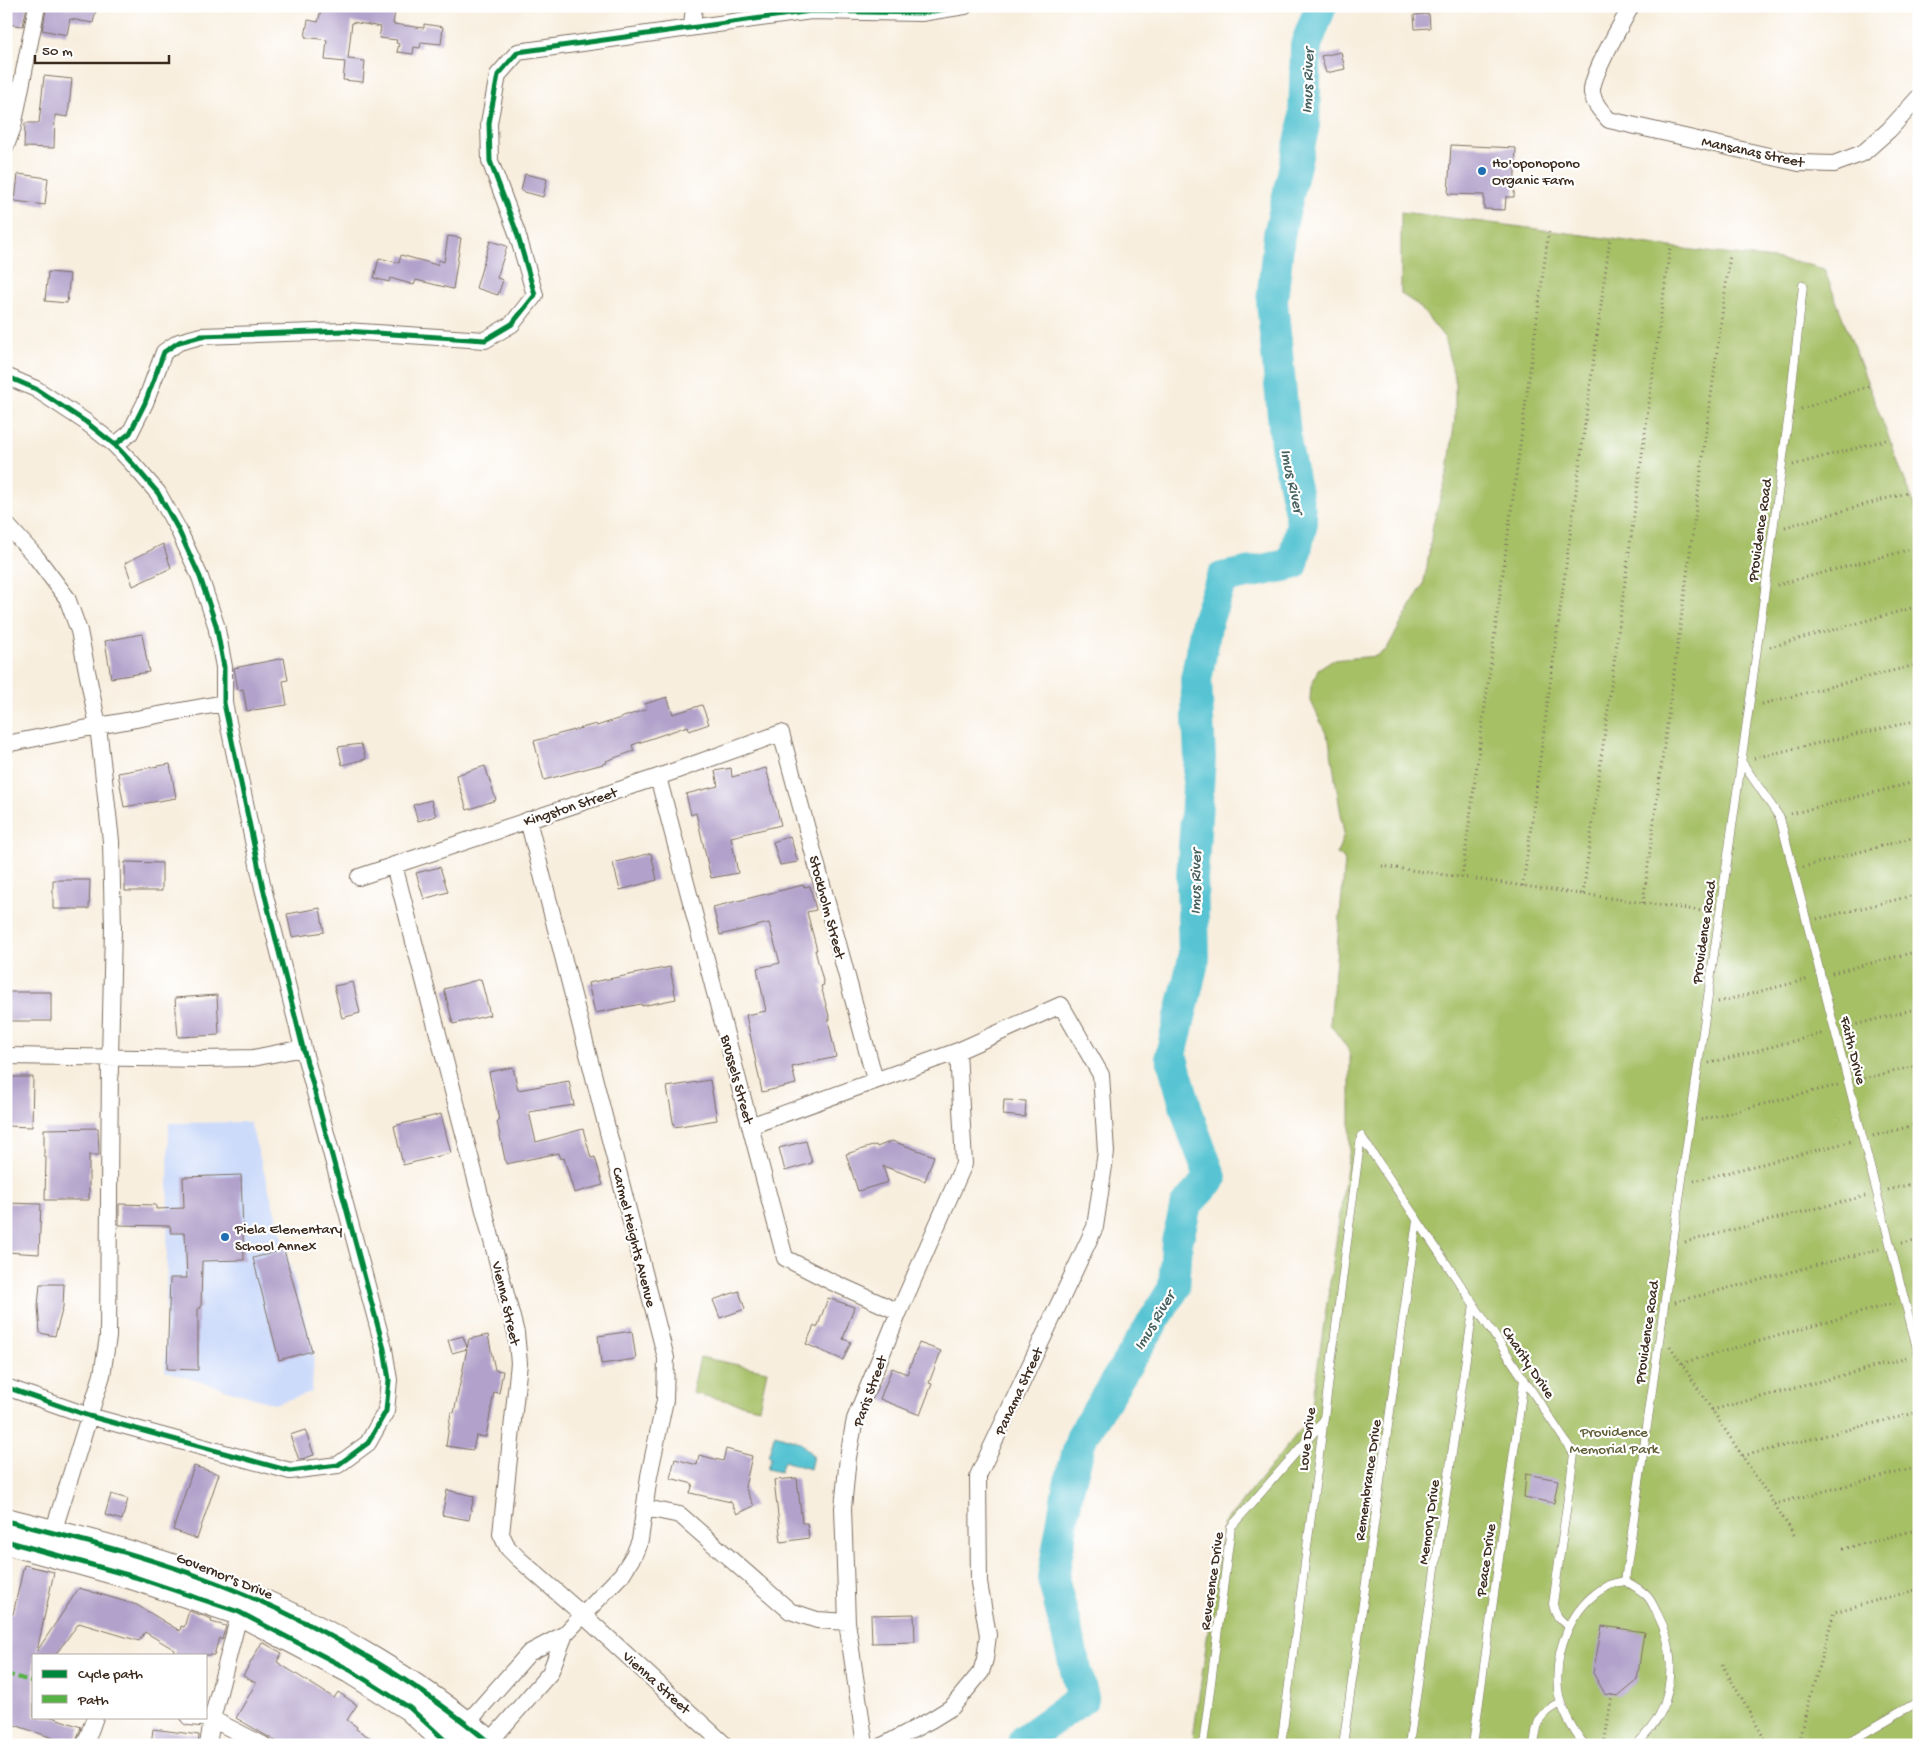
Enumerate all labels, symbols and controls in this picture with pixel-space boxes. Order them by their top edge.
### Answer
scale bar [35,32,169,64]
text: 50 m [42,43,73,61]
water label: Imus River [1299,45,1320,114]
street label: Mansanas Street [1700,133,1807,173]
place label: Ho'oponopono Organic Farm [1492,155,1580,190]
marker: Ho'oponopono Organic Farm [1476,165,1488,177]
water label: Imus River [1275,448,1307,519]
street label: Providence Road [1745,476,1777,584]
street label: Kingston Street [522,784,621,831]
water label: Imus River [1187,846,1208,915]
street label: Stockholm Street [804,854,849,963]
street label: Providence Road [1689,878,1721,986]
street label: Faith Drive [1835,1014,1869,1087]
street label: Brussels Street [715,1032,757,1128]
street label: Carmel Heights Avenue [607,1166,659,1310]
place label: Piela Elementary School Annex [234,1221,343,1256]
marker: Piela Elementary School Annex [219,1231,231,1243]
street label: Vienna Street [486,1259,524,1349]
street label: Providence Road [1632,1278,1664,1386]
water label: Imus River [1131,1286,1183,1355]
street label: Charity Drive [1497,1324,1558,1403]
street label: Panama Street [991,1343,1049,1439]
street label: Paris Street [849,1352,893,1431]
street label: Love Drive [1295,1406,1321,1472]
street label: Remembrance Drive [1352,1418,1386,1542]
park label: Providence Memorial Park [1570,1424,1660,1459]
street label: Memory Drive [1415,1478,1445,1566]
street label: Peace Drive [1473,1522,1501,1599]
street label: Reverence Drive [1197,1531,1229,1632]
street label: Governor's Drive [173,1549,275,1605]
street label: Vienna Street [617,1648,695,1720]
legend [32,1654,208,1718]
text: Cycle path [78,1666,143,1684]
text: Path [77,1692,109,1710]

